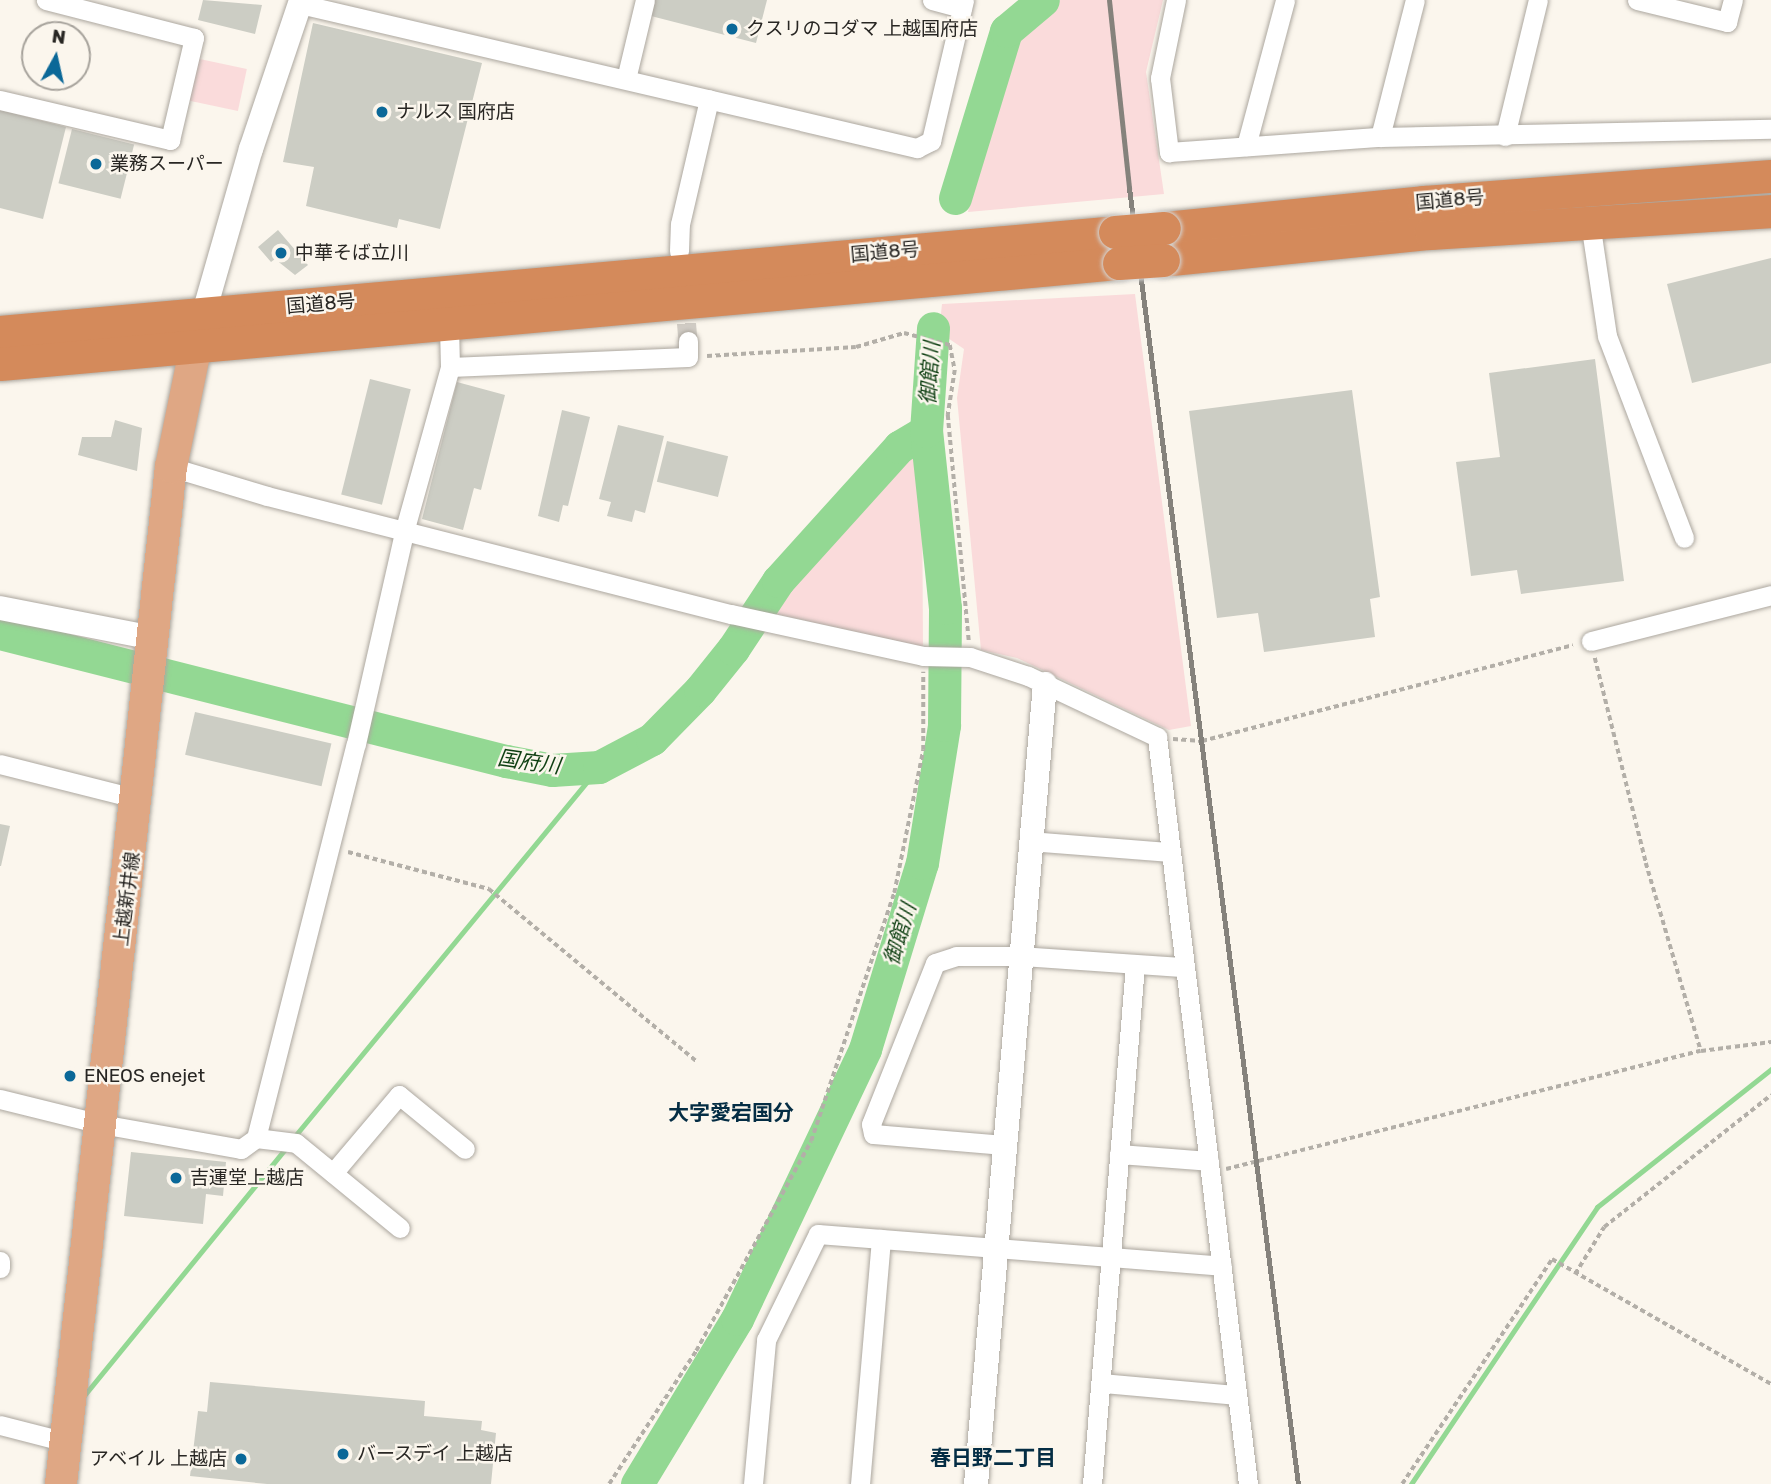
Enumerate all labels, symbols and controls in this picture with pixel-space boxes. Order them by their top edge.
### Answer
place label: クスリのコダマ 上越国府店 [746,18,979,40]
north arrow [21,21,91,91]
marker: クスリのコダマ 上越国府店 [724,21,740,37]
text: N [50,24,67,49]
place label: ナルス 国府店 [396,101,515,123]
marker: ナルス 国府店 [374,104,390,120]
place label: 業務スーパー [110,153,224,175]
marker: 業務スーパー [88,156,104,172]
street label: 国道8号 [1415,186,1485,214]
street label: 国道8号 [850,238,920,266]
place label: 中華そば立川 [295,242,409,264]
marker: 中華そば立川 [273,245,289,261]
street label: 国道8号 [286,290,356,318]
water label: 御館川 [915,341,945,405]
water label: 国府川 [496,745,562,779]
street label: 上越新井線 [110,850,144,948]
water label: 御館川 [879,900,921,968]
place label: ENEOS enejet [84,1065,205,1087]
marker: ENEOS enejet [62,1068,78,1084]
district label: 大字愛宕国分 [668,1100,794,1126]
place label: 吉運堂上越店 [190,1167,304,1189]
marker: 吉運堂上越店 [168,1170,184,1186]
place label: バースデイ 上越店 [357,1443,514,1465]
district label: 春日野二丁目 [930,1445,1056,1471]
marker: バースデイ 上越店 [335,1446,351,1462]
place label: アベイル 上越店 [89,1448,227,1470]
marker: アベイル 上越店 [233,1451,249,1467]

